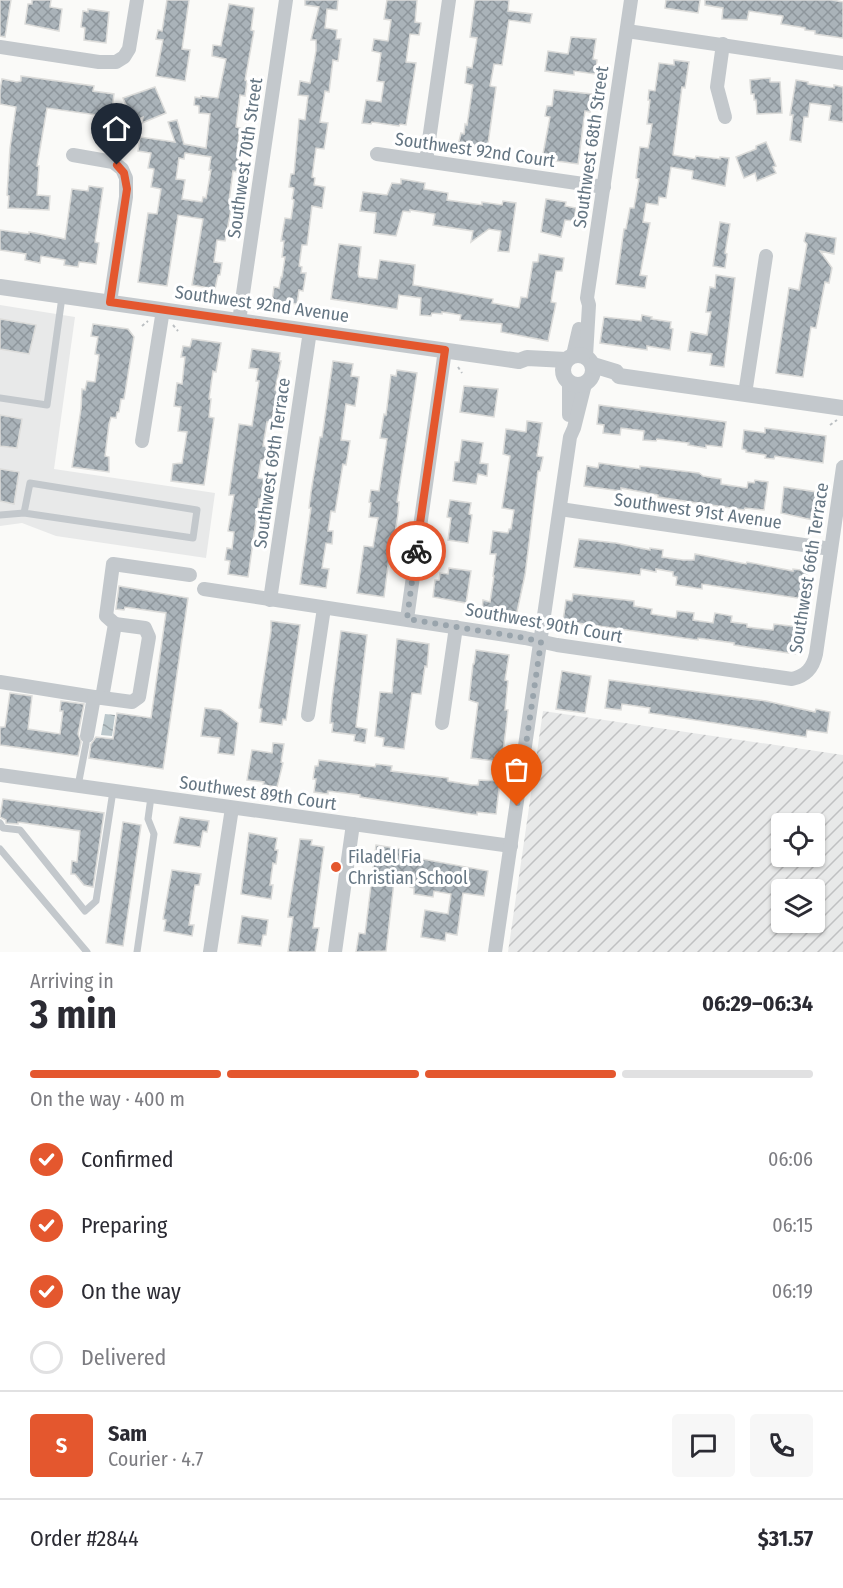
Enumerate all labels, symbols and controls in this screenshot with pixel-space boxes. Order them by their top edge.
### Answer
street label: Southwest 68th Street [569,64,613,229]
street label: Southwest 70th Street [223,76,267,240]
pin [91,103,142,165]
icon: home [100,112,133,145]
street label: Southwest 92nd Court [394,128,556,172]
street label: Southwest 92nd Avenue [174,281,351,327]
street label: Southwest 69th Terrace [249,376,295,550]
street label: Southwest 66th Terrace [785,481,833,655]
street label: Southwest 91st Avenue [613,488,783,534]
courier [386,521,446,581]
icon: bike [400,535,433,568]
street label: Southwest 90th Court [464,598,624,648]
pin [491,744,542,806]
icon: bag [500,753,533,786]
street label: Southwest 89th Court [178,771,338,815]
map controls [771,813,825,933]
button: locate [771,813,825,867]
place label: Filadel Fia Christian School [348,846,468,889]
marker: Filadel Fia Christian School [329,860,343,874]
button: layers [771,879,825,933]
text: Arriving in [30,969,114,993]
text: 06:29–06:34 [702,990,813,1017]
text: 3 min [30,992,117,1038]
text: On the way · 400 m [30,1087,185,1111]
icon: check [30,1143,63,1176]
text: Confirmed [81,1146,174,1173]
text: 06:06 [768,1147,813,1171]
icon: check [30,1209,63,1242]
text: Preparing [81,1212,167,1239]
text: 06:15 [772,1213,813,1237]
icon: check [30,1275,63,1308]
text: On the way [81,1278,181,1305]
text: 06:19 [772,1279,813,1303]
text: Delivered [81,1344,166,1371]
button: chat [672,1414,735,1477]
button: phone [750,1414,813,1477]
text: Sam [108,1420,147,1447]
text: S [56,1432,67,1459]
text: Courier · 4.7 [108,1447,203,1471]
text: Order #2844 [30,1525,139,1552]
text: $31.57 [758,1525,813,1552]

